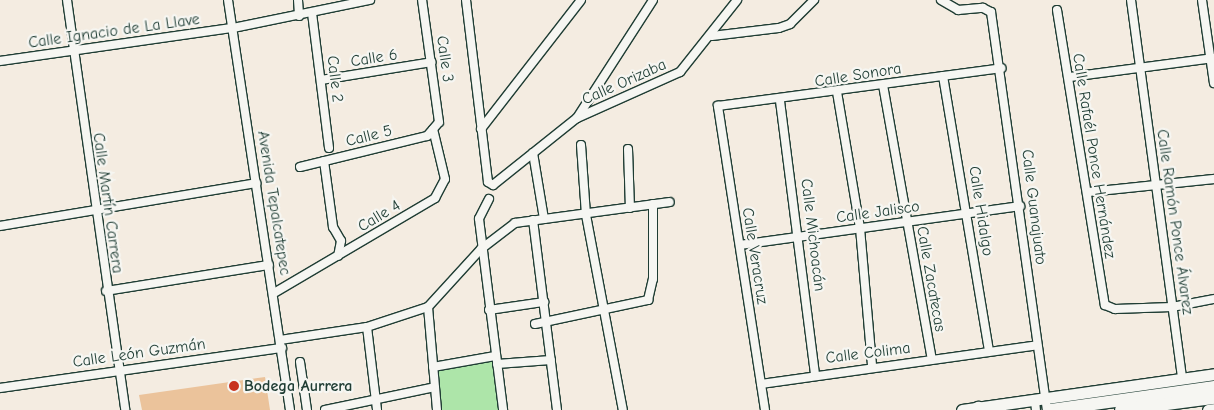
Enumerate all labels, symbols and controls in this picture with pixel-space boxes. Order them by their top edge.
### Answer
street label: Calle Ignacio de La Llave [27,9,201,53]
street label: Calle 3 [432,35,458,83]
street label: Calle 6 [349,45,399,71]
street label: Calle Rafaél Ponce Hernández [1068,52,1120,260]
street label: Calle 2 [323,55,347,103]
street label: Calle Orizaba [579,55,669,109]
street label: Calle Sonora [813,59,903,91]
street label: Calle 5 [344,121,394,151]
street label: Calle Ramón Ponce Álvarez [1152,128,1198,316]
street label: Avenida Tepalcatepec [253,129,295,277]
street label: Calle Martín Carrera [89,132,127,274]
street label: Calle Guanajuato [1017,148,1051,266]
street label: Calle Hidalgo [964,165,998,257]
street label: Calle Michoacán [797,178,829,292]
street label: Calle 4 [354,196,404,236]
street label: Calle Jalisco [835,197,921,227]
street label: Calle Veracruz [738,206,772,306]
street label: Calle Zacatecas [912,225,950,333]
street label: Calle León Guzmán [71,334,207,372]
street label: Calle Colima [824,338,912,368]
place label: Bodega Aurrera [244,376,352,396]
marker: Bodega Aurrera [228,380,240,392]

